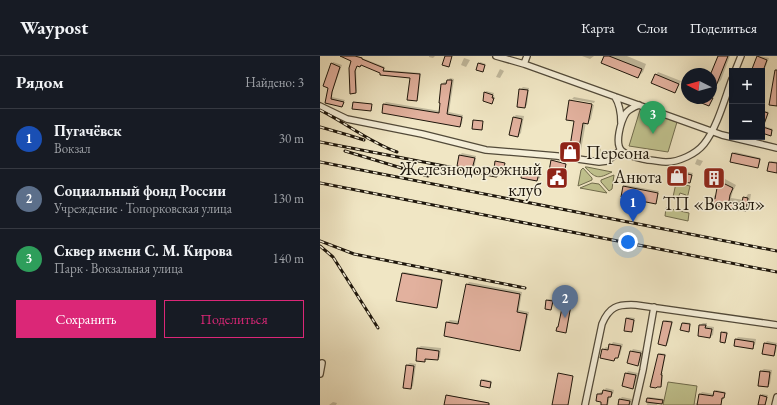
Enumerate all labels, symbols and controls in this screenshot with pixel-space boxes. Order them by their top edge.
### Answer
text: Waypost [20,15,88,40]
text: Карта [581,19,615,37]
text: Слои [637,19,668,37]
text: Поделиться [690,19,757,37]
north arrow [681,68,717,104]
map controls [729,68,765,140]
button: + [729,68,765,104]
text: Рядом [16,71,64,93]
text: Найдено: 3 [245,74,304,91]
pin: 3 [640,101,666,134]
button: − [729,104,765,140]
text: Пугачёвск [54,121,122,140]
text: 1 [26,130,32,147]
text: 30 m [279,130,304,147]
shop icon: Персона [557,139,583,165]
text: Вокзал [54,140,91,157]
place label: Персона [586,141,651,164]
place label: Железнодорожный клуб [399,157,542,201]
shop icon: Анюта [664,163,690,189]
public building icon: Железнодорожный клуб [544,165,570,191]
place label: Анюта [613,165,663,188]
building icon: ТП «Вокзал» [701,165,727,191]
text: Социальный фонд России [54,181,226,200]
pin: 1 [620,189,646,222]
text: 2 [26,190,32,207]
text: 130 m [273,190,304,207]
place label: ТП «Вокзал» [663,192,765,215]
text: Учреждение · Топорковская улица [54,200,232,217]
your location [618,232,638,252]
text: Сквер имени С. М. Кирова [54,241,232,260]
text: 3 [26,250,32,267]
text: 140 m [273,250,304,267]
text: Парк · Вокзальная улица [54,260,183,277]
pin: 2 [552,285,578,318]
button: Сохранить [16,300,156,338]
button: Поделиться [164,300,304,338]

